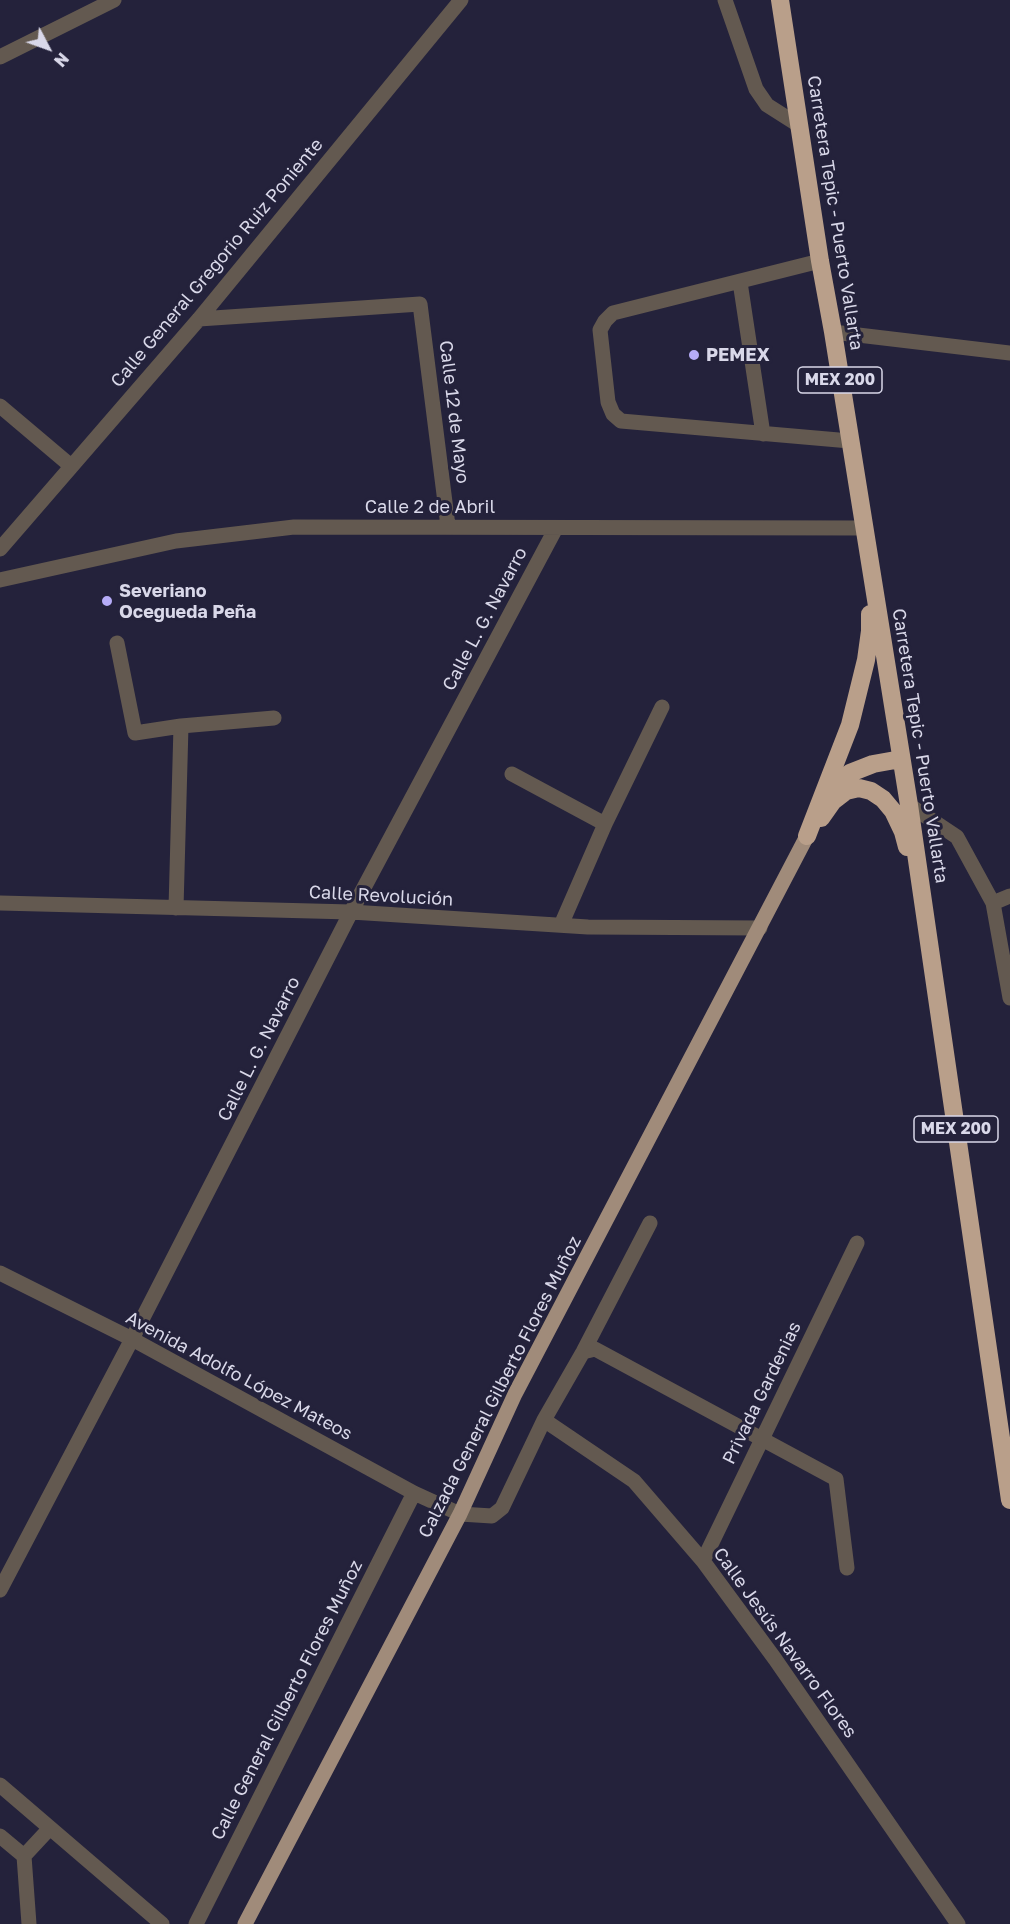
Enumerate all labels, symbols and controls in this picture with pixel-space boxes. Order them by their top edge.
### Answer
north arrow [18,18,78,78]
text: N [50,49,73,71]
street label: Carretera Tepic - Puerto Vallarta [803,74,867,352]
street label: Calle General Gregorio Ruiz Poniente [106,134,328,392]
street label: Calle 12 de Mayo [434,339,474,485]
place label: PEMEX [706,344,770,366]
marker: PEMEX [687,348,701,362]
road number: MEX 200 [798,367,882,393]
street label: Calle 2 de Abril [365,496,495,518]
street label: Calle L. G. Navarro [438,544,532,694]
place label: Severiano Ocegueda Peña [119,580,256,622]
marker: Severiano Ocegueda Peña [100,594,114,608]
street label: Carretera Tepic - Puerto Vallarta [888,607,952,885]
street label: Calle Revolución [308,881,454,911]
street label: Calle L. G. Navarro [213,973,305,1125]
road number: MEX 200 [914,1116,998,1142]
street label: Calzada General Gilberto Flores Muñoz [414,1232,586,1542]
street label: Avenida Adolfo López Mateos [122,1307,356,1445]
street label: Privada Gardenias [718,1318,806,1468]
street label: Calle Jesús Navarro Flores [709,1544,861,1742]
street label: Calle General Gilberto Flores Muñoz [207,1557,367,1843]

